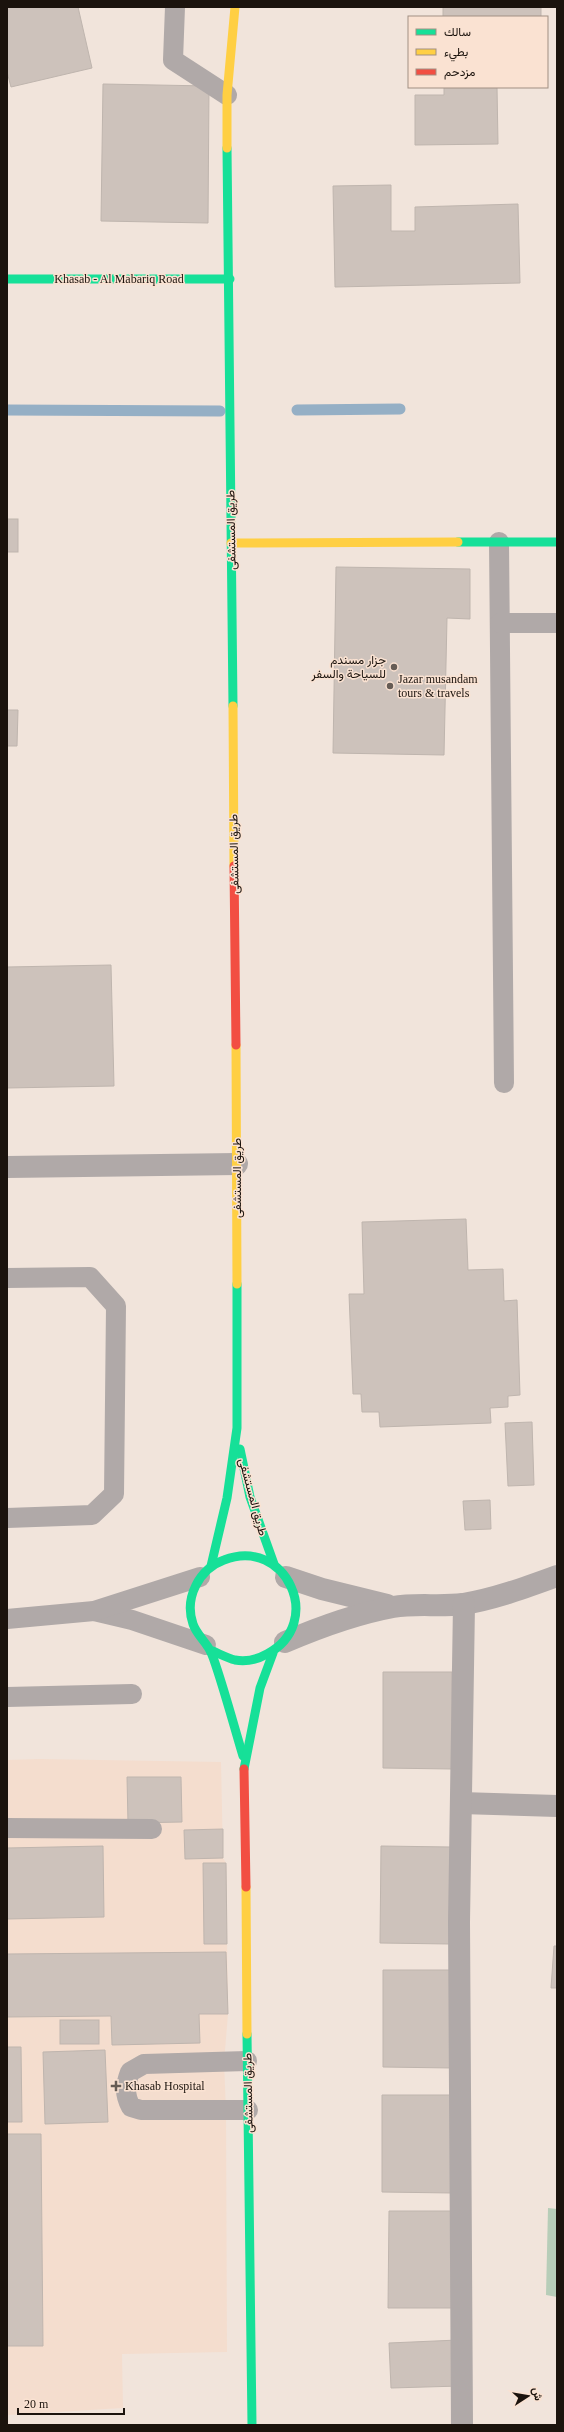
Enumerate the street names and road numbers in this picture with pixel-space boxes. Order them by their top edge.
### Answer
street label: Khasab - Al Mabariq Road [54,272,184,286]
street label: طريق المستشفى [223,490,240,570]
street label: طريق المستشفى [226,814,243,894]
street label: طريق المستشفى [230,1138,245,1218]
street label: طريق المستشفى [235,1457,270,1538]
street label: طريق المستشفى [240,2053,257,2133]

